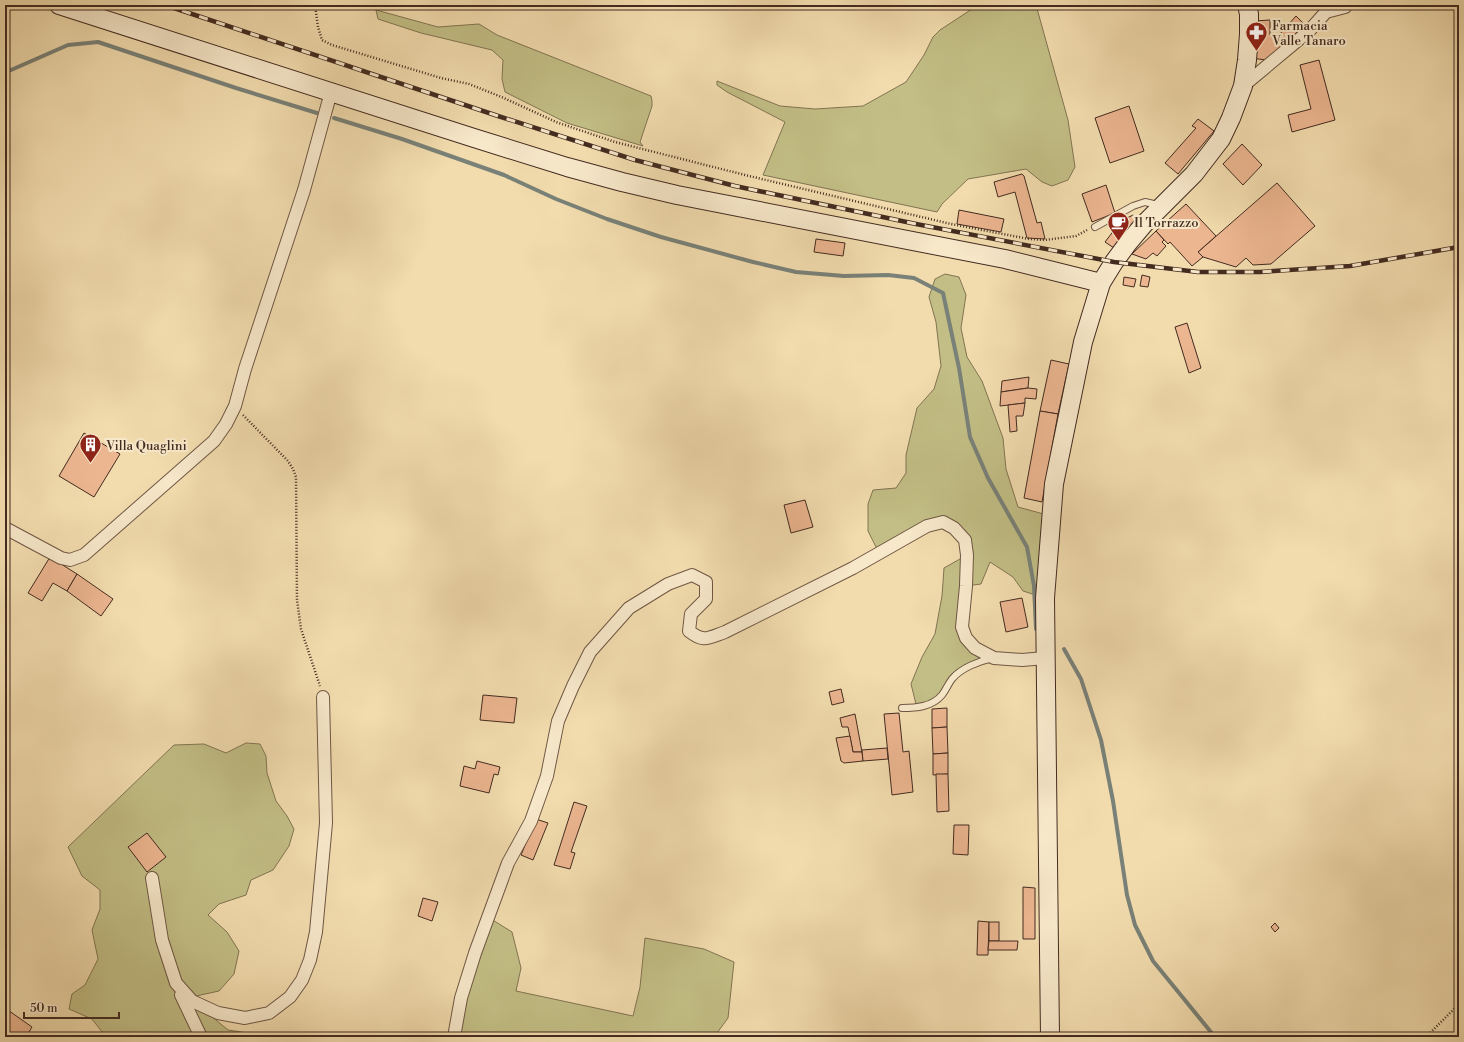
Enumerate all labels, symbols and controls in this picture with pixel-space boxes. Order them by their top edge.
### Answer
place label: Farmacia Valle Tanaro [1271,18,1346,49]
pharmacy icon: Farmacia Valle Tanaro [1243,19,1269,52]
cafe icon: Il Torrazzo [1106,209,1132,242]
place label: Il Torrazzo [1134,215,1199,231]
building icon: Villa Quaglini [77,432,103,465]
place label: Villa Quaglini [105,438,187,454]
scale bar [24,994,119,1020]
text: 50 m [30,1001,58,1016]

